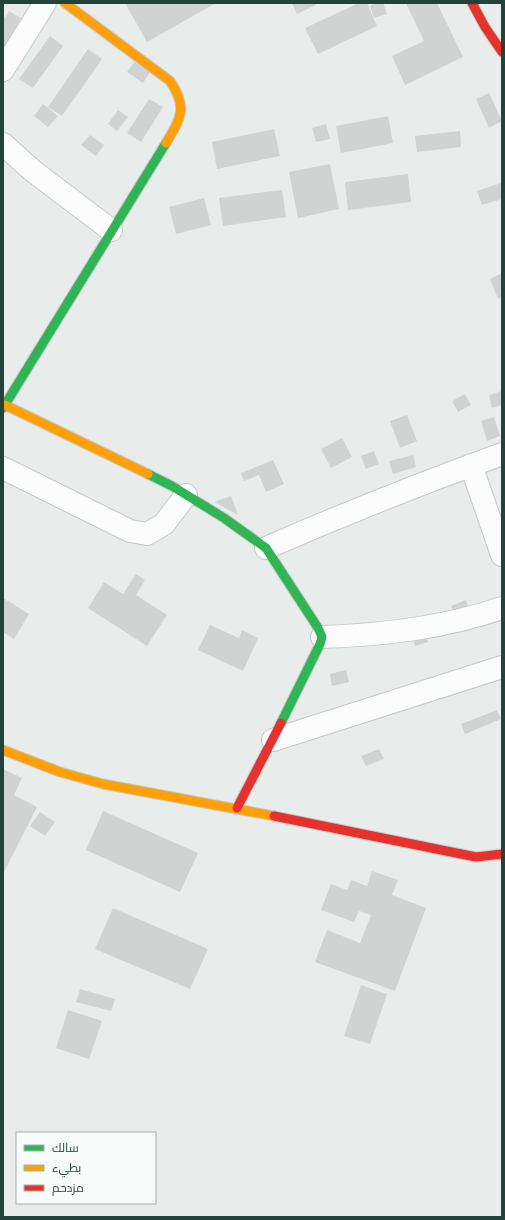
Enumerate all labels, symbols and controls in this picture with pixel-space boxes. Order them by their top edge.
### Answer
legend [16,1132,156,1204]
text: سالك [52,1141,79,1155]
text: بطيء [52,1161,81,1178]
text: مزدحم [52,1181,84,1196]

